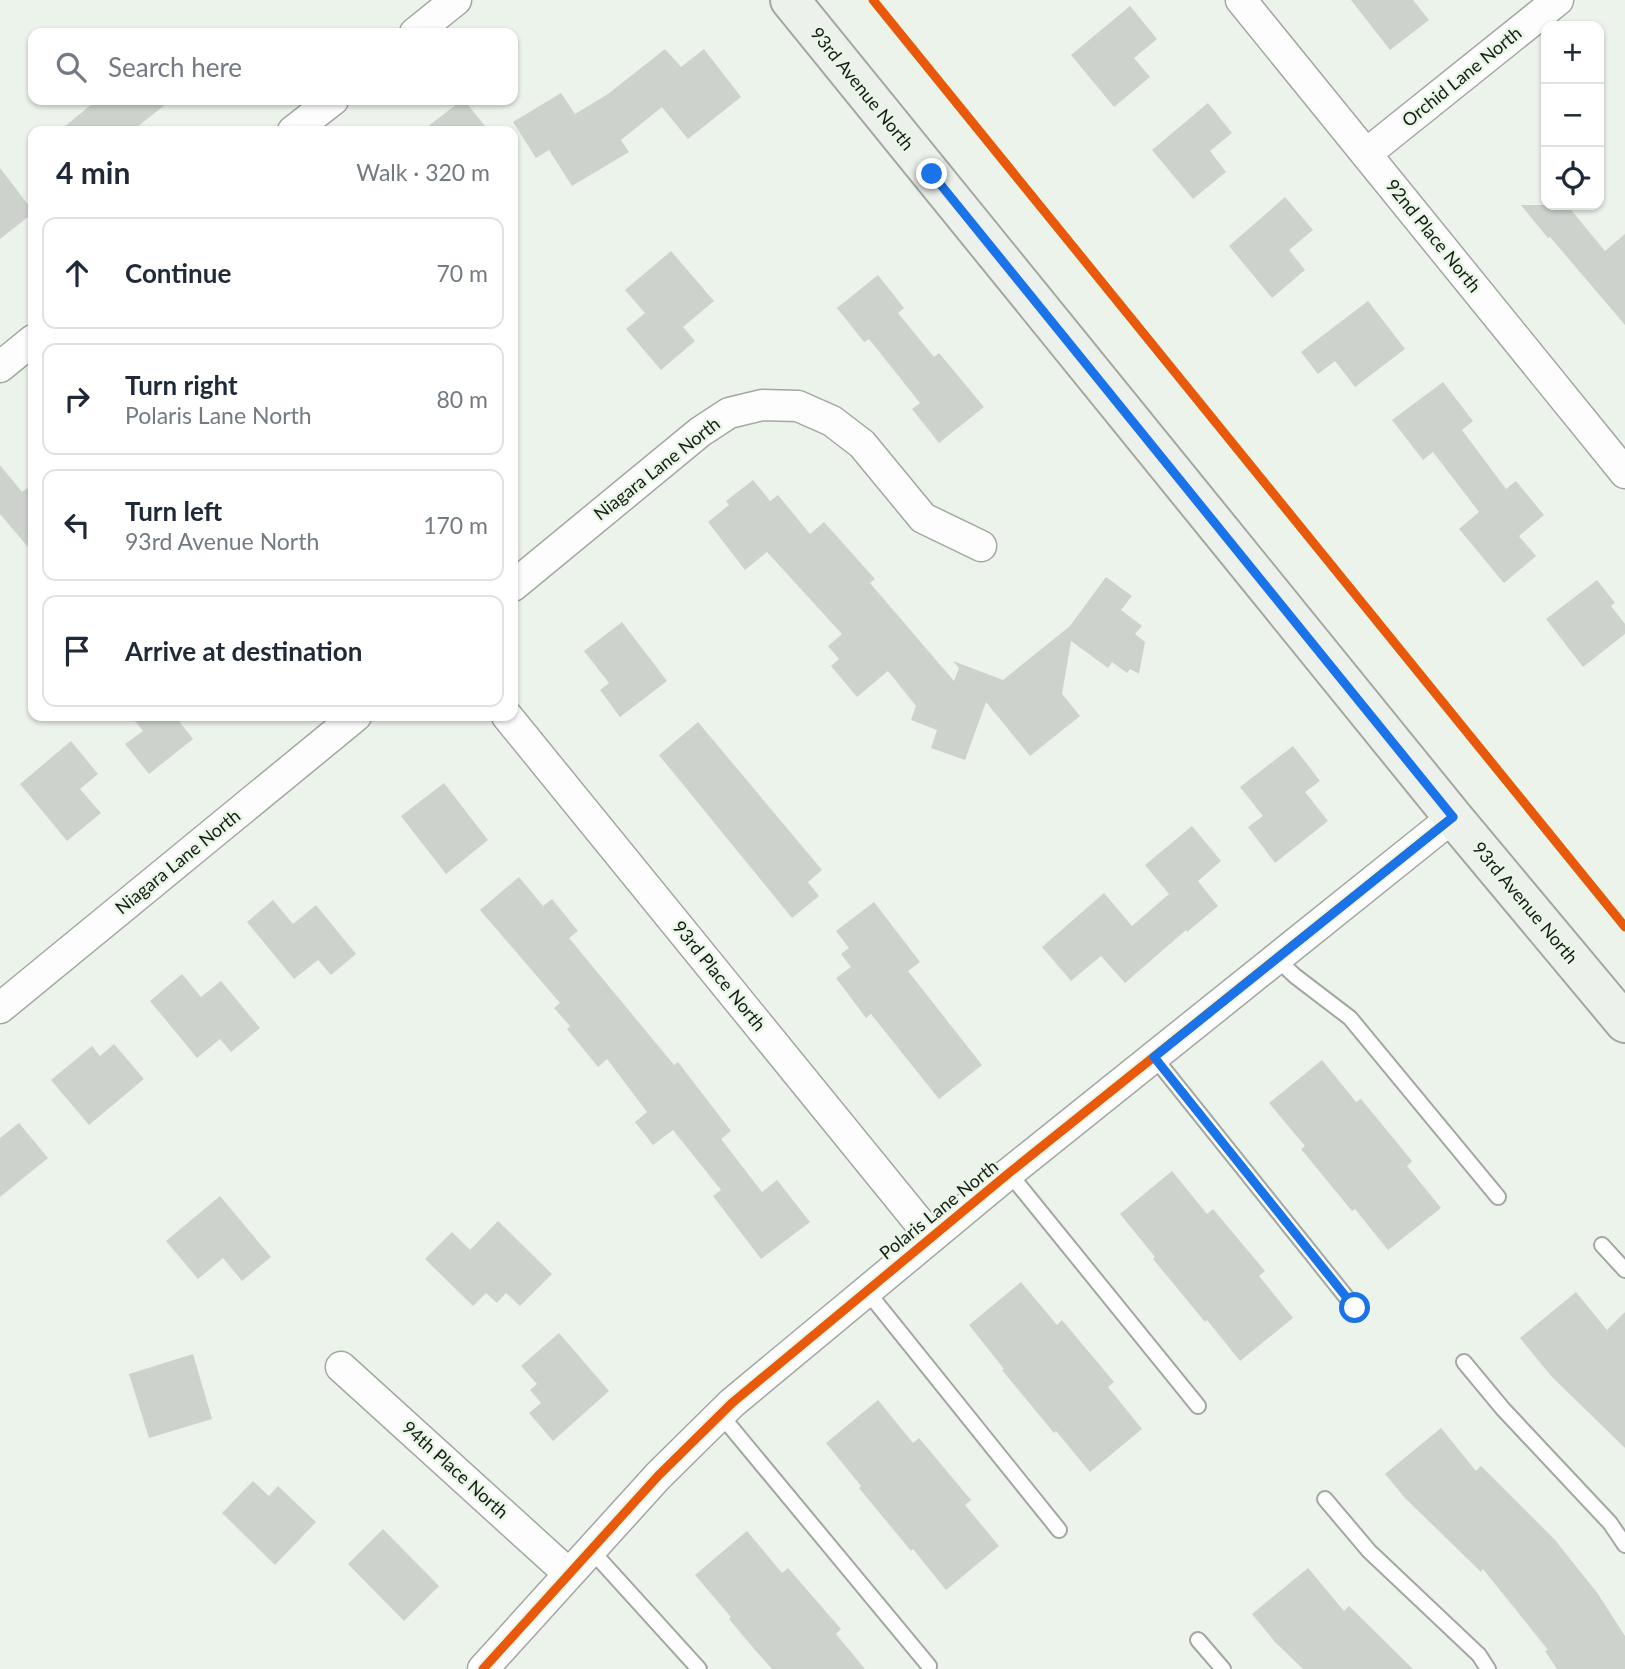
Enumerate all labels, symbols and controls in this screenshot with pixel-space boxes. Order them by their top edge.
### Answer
street label: Orchid Lane North [1397,21,1525,131]
map controls [1541,21,1604,210]
button: + [1541,21,1604,84]
street label: 93rd Avenue North [806,22,919,154]
search box [28,28,518,105]
icon: search [52,48,90,86]
text: Search here [108,51,242,83]
button: − [1541,84,1604,147]
button: locate [1541,147,1604,210]
text: 4 min [56,154,130,190]
text: Walk · 320 m [356,158,490,186]
route end [916,158,947,189]
street label: 92nd Place North [1382,175,1486,296]
icon: ahead [58,254,96,292]
text: Continue [125,257,231,289]
text: 70 m [437,259,488,287]
text: Turn right [125,369,238,401]
icon: right [58,380,96,418]
text: 80 m [437,385,488,413]
text: Polaris Lane North [125,401,312,429]
street label: Niagara Lane North [589,412,724,524]
text: Turn left [125,495,222,527]
icon: left [58,506,96,544]
text: 170 m [423,511,488,539]
text: 93rd Avenue North [125,527,319,555]
icon: arrive [58,632,96,670]
text: Arrive at destination [125,635,362,667]
street label: Niagara Lane North [111,804,244,918]
street label: 93rd Avenue North [1468,837,1583,968]
street label: 93rd Place North [669,916,771,1035]
street label: Polaris Lane North [875,1155,1002,1264]
route start [1339,1292,1370,1323]
street label: 94th Place North [398,1416,513,1523]

